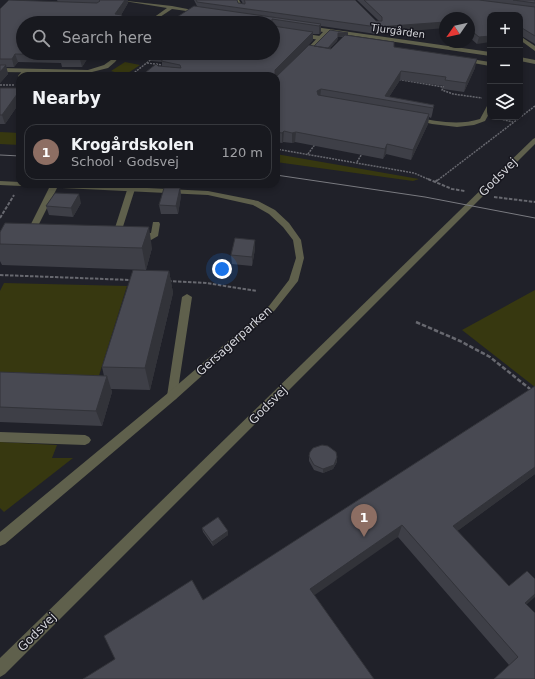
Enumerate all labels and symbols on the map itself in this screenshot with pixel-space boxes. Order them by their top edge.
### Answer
north arrow [439,12,475,48]
street label: Tjurgården [369,21,426,40]
street label: Godsvej [476,155,520,199]
your location [212,259,232,279]
street label: Gersagerparken [193,303,275,379]
street label: Godsvej [246,383,290,427]
pin: 1 [351,504,377,537]
street label: Godsvej [15,610,59,654]

